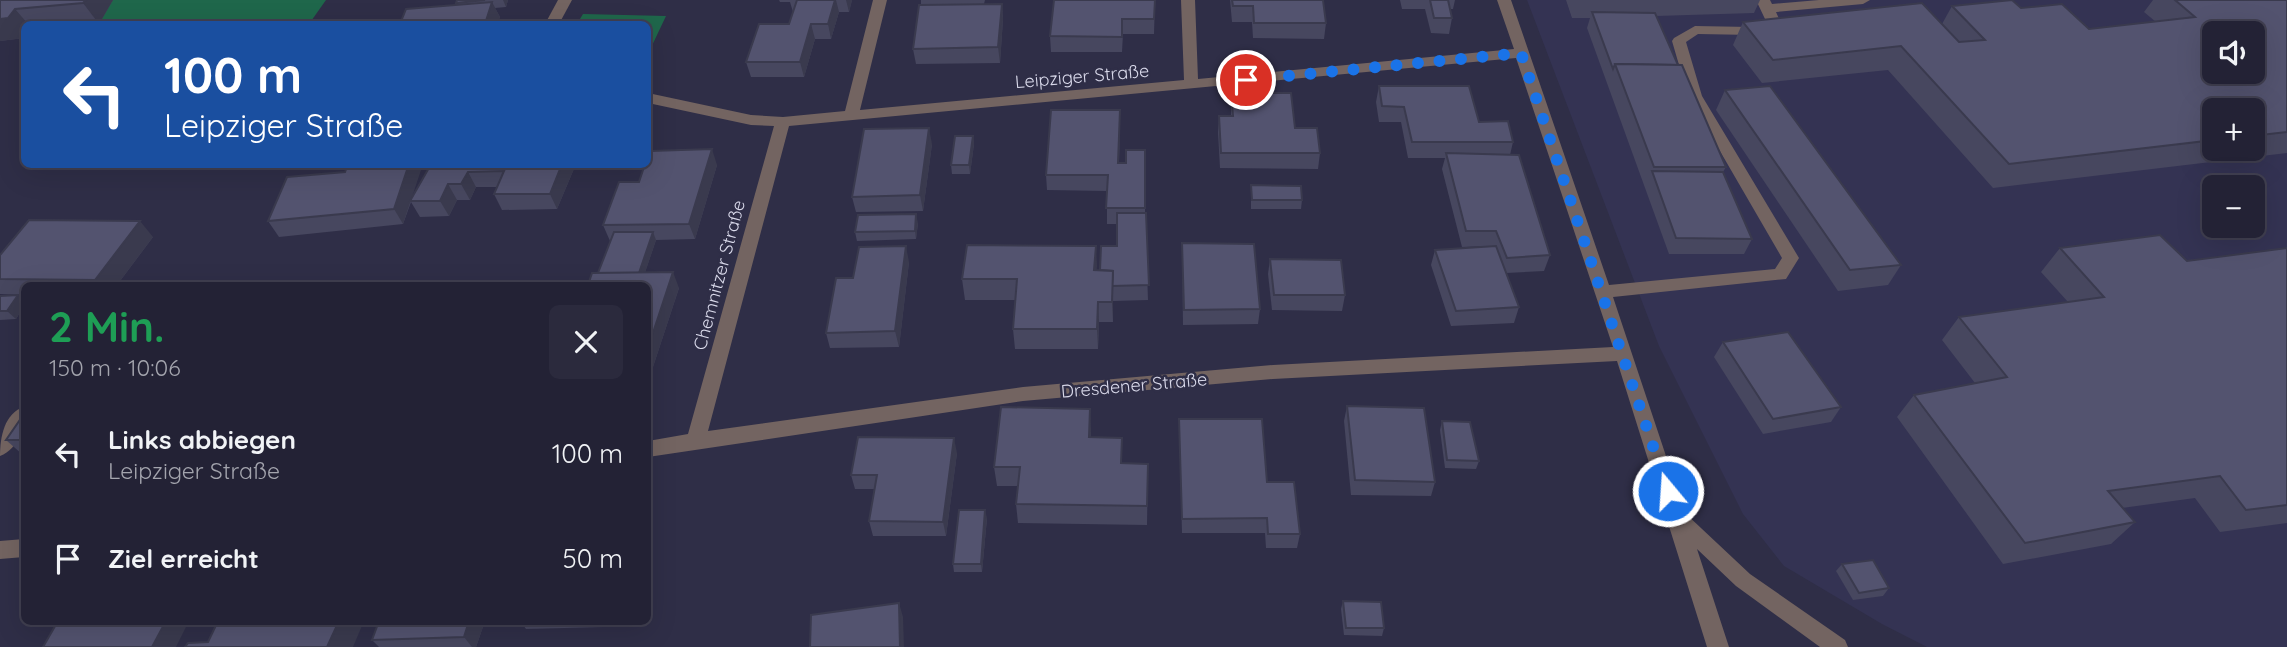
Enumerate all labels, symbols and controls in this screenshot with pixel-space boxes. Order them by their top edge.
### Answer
map controls [2202,21,2265,238]
button: sound [2202,21,2265,84]
text: 100 m [164,44,302,105]
icon: left [49,49,140,140]
pin [1216,50,1276,110]
street label: Leipziger Straße [1014,59,1150,93]
icon: arrive [1227,61,1265,99]
button: + [2202,98,2265,161]
text: Leipziger Straße [164,105,403,145]
button: − [2202,175,2265,238]
street label: Chemnitzer Straße [688,198,750,352]
text: 2 Min. [49,300,164,353]
button: close [549,305,623,379]
text: 150 m · 10:06 [49,353,181,382]
street label: Dresdener Straße [1060,367,1208,403]
text: Links abbiegen [108,423,296,456]
icon: left [49,435,87,473]
text: 100 m [552,437,623,470]
position arrow [1631,454,1705,528]
text: Leipziger Straße [108,456,280,485]
icon: arrive [49,540,87,578]
text: Ziel erreicht [108,542,259,575]
text: 50 m [563,542,623,575]

